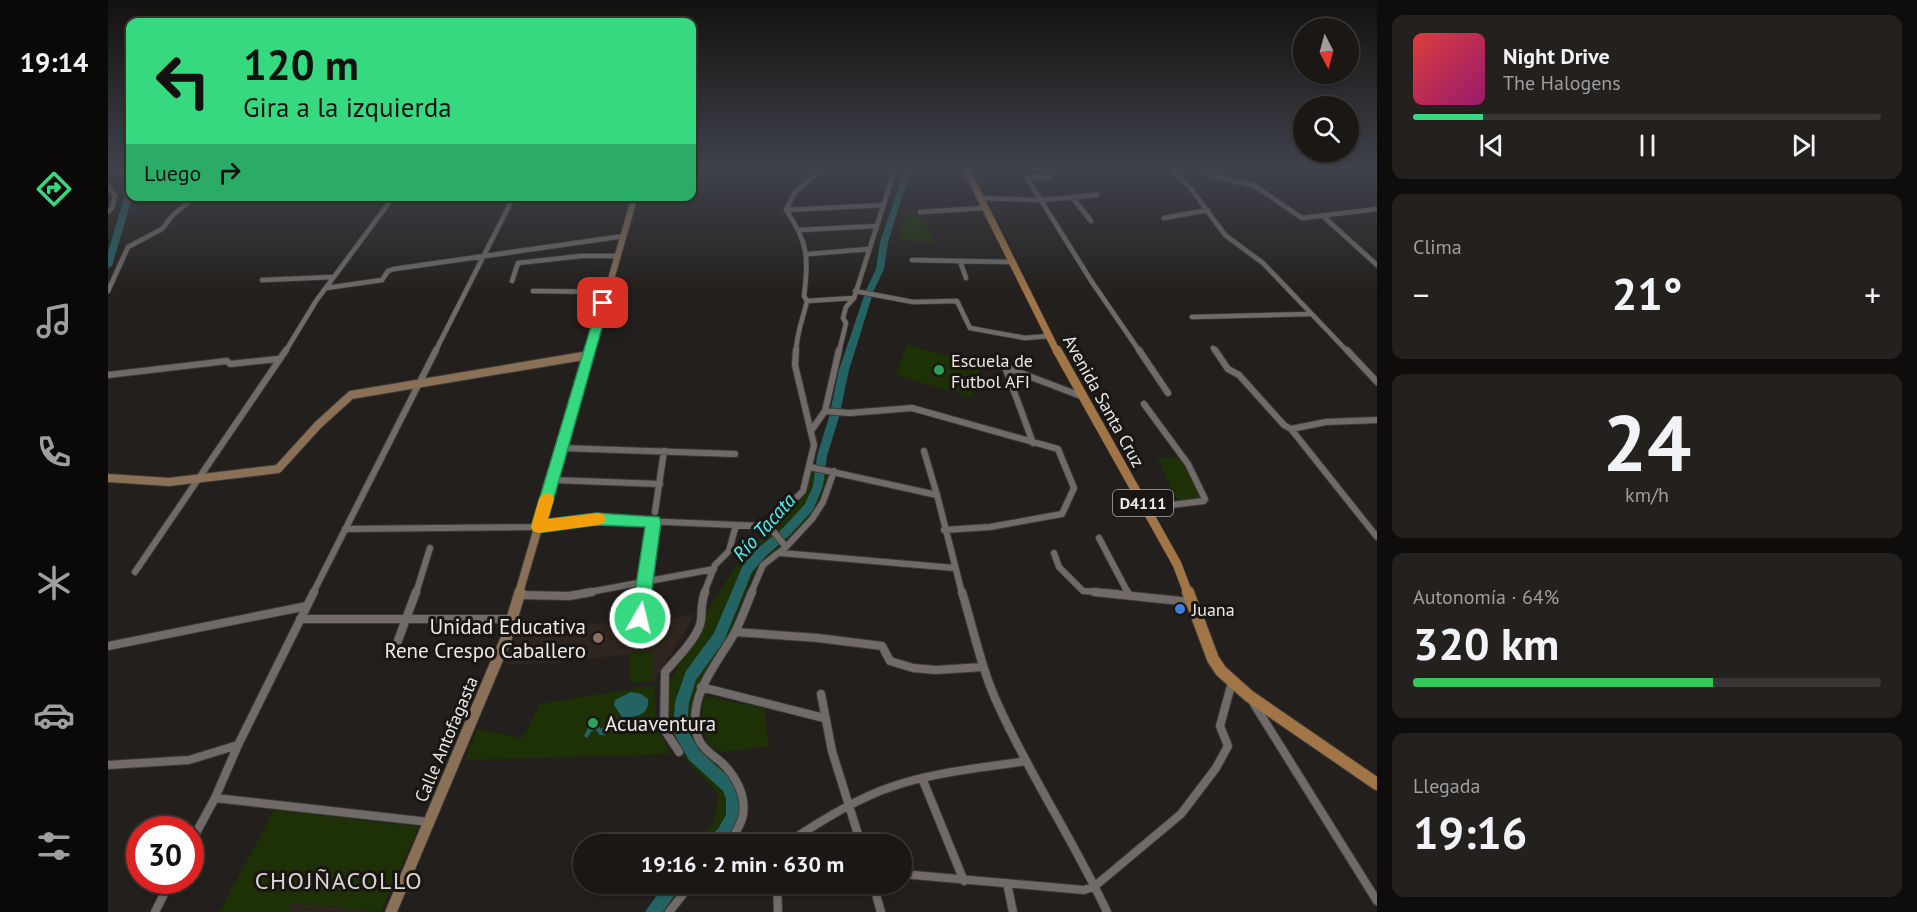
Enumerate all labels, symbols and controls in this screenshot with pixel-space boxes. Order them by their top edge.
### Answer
north arrow [1293,18,1359,84]
map controls [1293,18,1359,162]
text: 120 m [243,37,359,92]
icon: left [144,42,222,120]
text: Night Drive [1503,42,1610,70]
text: 19:14 [20,45,88,79]
text: The Halogens [1503,70,1621,96]
text: Gira a la izquierda [243,90,452,124]
button: search [1293,96,1359,162]
icon: previous [1475,129,1508,162]
icon: pause [1631,129,1664,162]
icon: next [1787,129,1820,162]
icon: right [213,156,246,189]
text: Luego [144,159,201,187]
icon: directions [33,168,75,210]
text: Clima [1413,234,1462,260]
text: 21° [1612,264,1682,322]
text: − [1413,273,1430,316]
text: + [1864,273,1881,316]
pin [577,277,628,328]
icon: arrive [586,286,619,319]
icon: music [33,300,75,342]
street label: Avenida Santa Cruz [1058,331,1150,471]
place label: Escuela de Futbol AFI [951,349,1033,393]
marker: Escuela de Futbol AFI [932,363,946,377]
text: 24 [1603,392,1691,493]
icon: phone [33,431,75,473]
text: km/h [1625,482,1669,508]
water label: Río Tacata [727,487,801,566]
road number: D4111 [1113,490,1173,516]
icon: climate [33,562,75,604]
text: Autonomía · 64% [1413,584,1559,610]
position arrow [608,586,672,650]
place label: Juana [1191,598,1235,621]
marker: Juana [1173,602,1187,616]
place label: Unidad Educativa Rene Crespo Caballero [384,613,586,664]
text: 320 km [1413,614,1559,672]
marker: Unidad Educativa Rene Crespo Caballero [591,631,605,645]
street label: Calle Antofagasta [409,673,483,805]
icon: car [33,694,75,736]
place label: Acuaventura [605,710,716,737]
marker: Acuaventura [586,716,600,730]
text: Llegada [1413,773,1480,799]
text: 19:16 [1413,803,1527,861]
speed limit sign: 30 [126,816,204,894]
icon: filters [33,825,75,867]
text: 19:16 · 2 min · 630 m [641,850,844,878]
district label: CHOJÑACOLLO [255,865,423,896]

